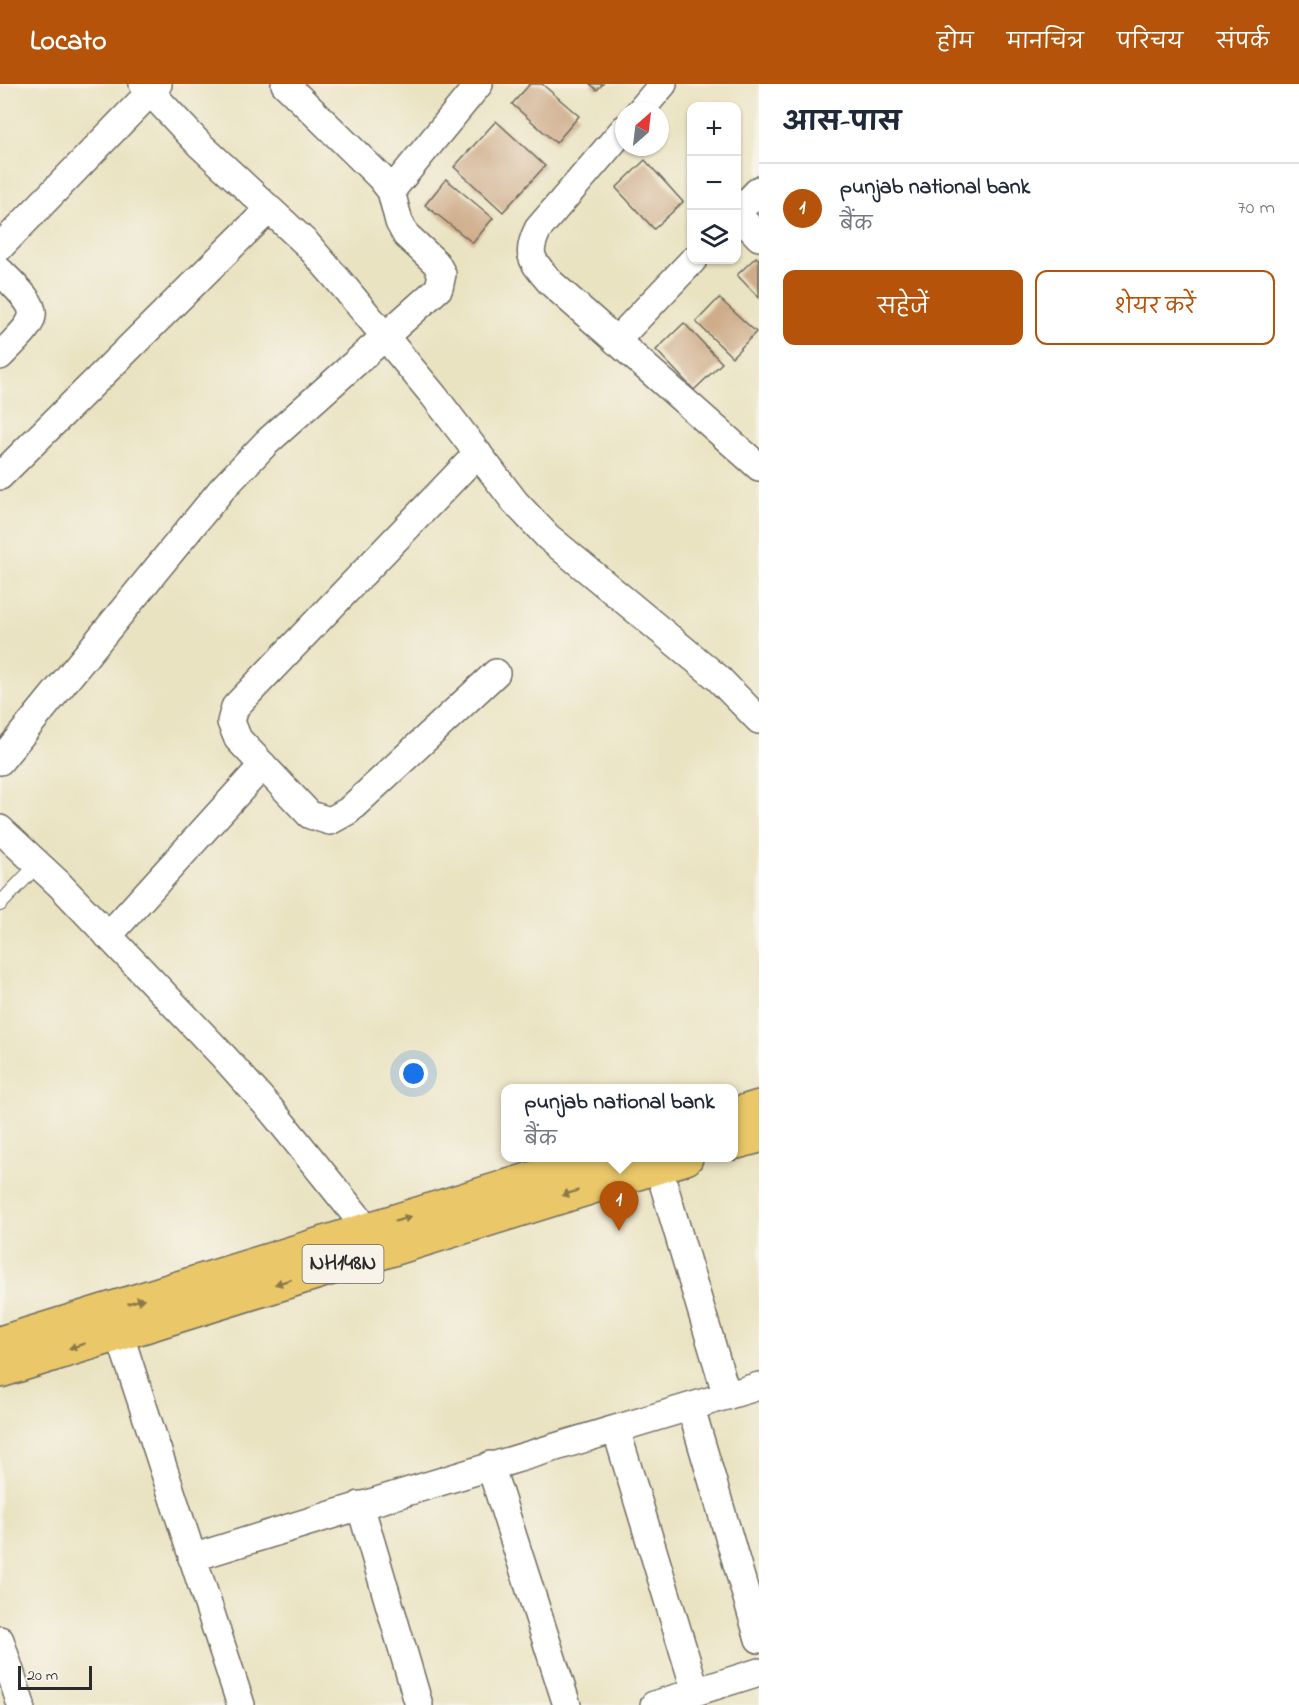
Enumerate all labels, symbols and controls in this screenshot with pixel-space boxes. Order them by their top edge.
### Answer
text: Locato [30,22,106,63]
text: होम [937,28,974,58]
text: मानचित्र [1007,28,1084,58]
text: परिचय [1117,28,1183,58]
text: संपर्क [1216,28,1269,58]
north arrow [615,102,669,156]
map controls [687,102,741,264]
button: + [687,102,741,156]
text: आस-पास [783,105,901,143]
button: − [687,156,741,210]
text: punjab national bank [840,172,1030,204]
text: 1 [799,194,806,223]
text: 70 m [1238,194,1275,223]
button: layers [687,210,741,264]
text: बैंक [840,211,873,240]
button: सहेजें [783,270,1023,345]
button: शेयर करें [1035,270,1275,345]
your location [399,1059,428,1088]
popup [501,1084,738,1162]
text: punjab national bank [524,1087,715,1119]
text: बैंक [524,1126,557,1155]
pin: 1 [600,1182,638,1231]
one-way arrow [561,1189,579,1198]
one-way arrow [394,1214,412,1223]
road number: NH148N [302,1245,384,1283]
one-way arrow [274,1278,292,1287]
one-way arrow [127,1296,145,1305]
one-way arrow [68,1342,86,1352]
scale bar [18,1663,92,1690]
text: 20 m [27,1664,58,1688]

